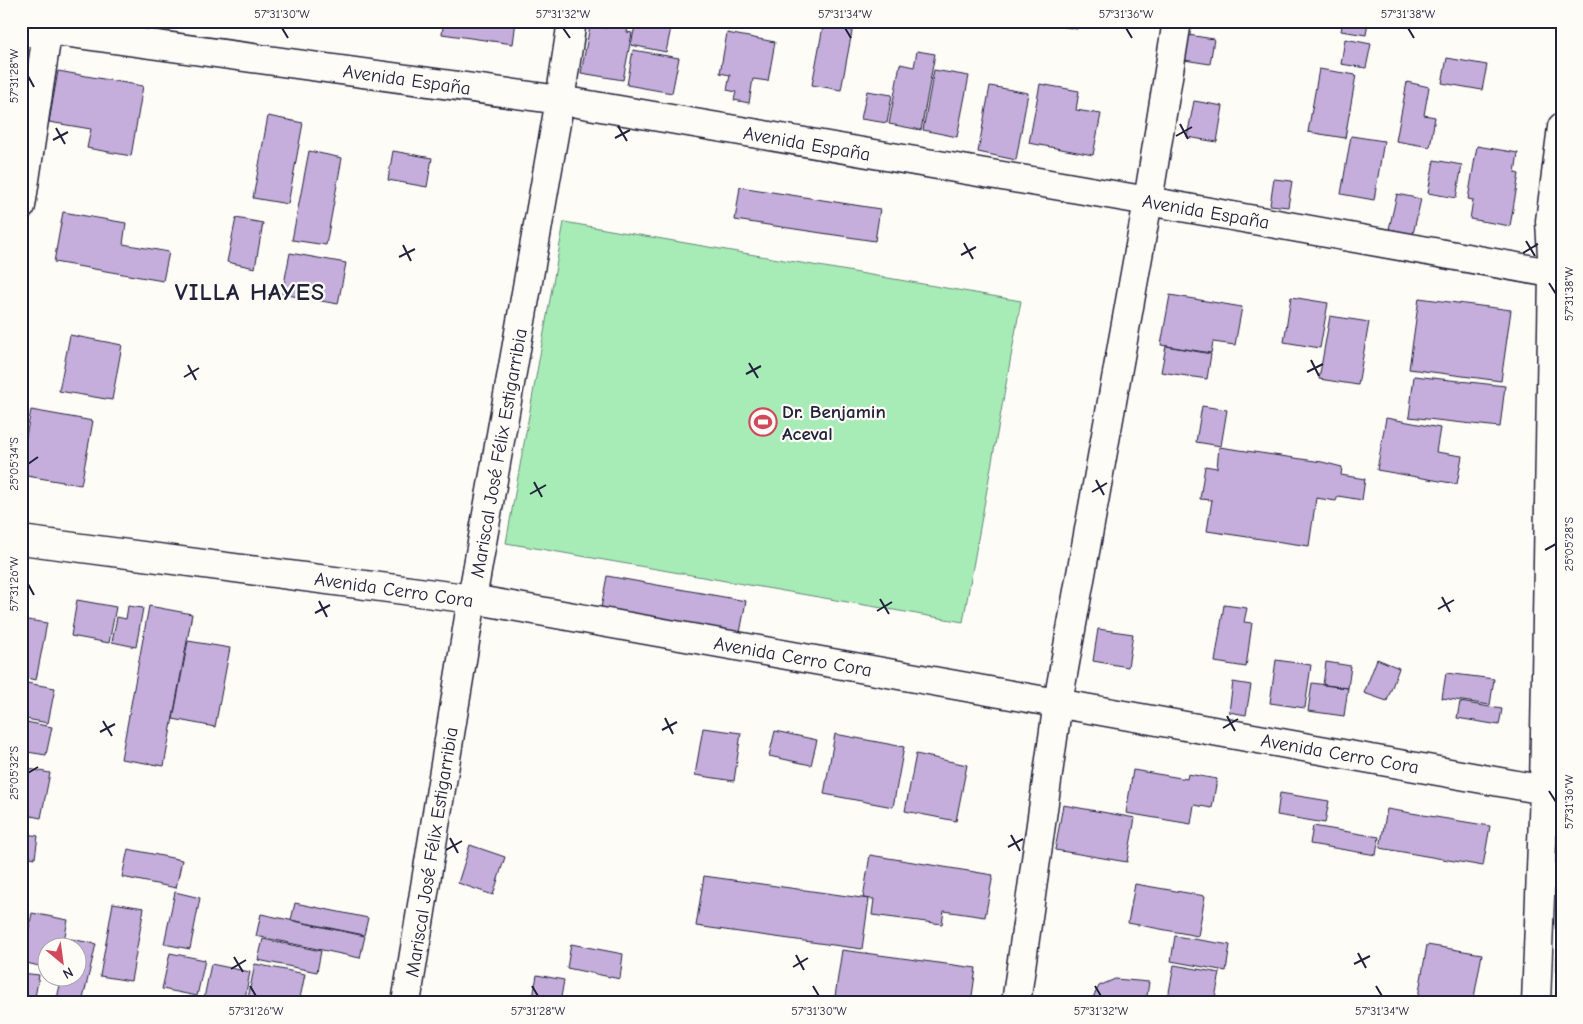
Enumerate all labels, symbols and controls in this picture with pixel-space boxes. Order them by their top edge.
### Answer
text: 57°31'30"W [254,7,310,21]
text: 57°31'32"W [536,7,591,21]
text: 57°31'34"W [818,7,873,21]
text: 57°31'36"W [1099,7,1154,21]
text: 57°31'38"W [1381,7,1436,21]
text: 57°31'28"W [7,48,21,103]
street label: Avenida España [342,60,472,100]
street label: Avenida España [742,122,872,166]
street label: Avenida España [1141,190,1271,234]
text: 57°31'38"W [1562,266,1576,321]
district label: VILLA HAYES [175,278,325,306]
street label: Mariscal José Félix Estigarribia [466,327,532,580]
place label: Dr. Benjamin Aceval [782,401,886,445]
sports icon: Dr. Benjamin Aceval [748,407,778,437]
text: 25°05'34"S [7,437,21,491]
text: 25°05'28"S [1562,516,1576,571]
text: 57°31'26"W [7,556,21,611]
street label: Avenida Cerro Cora [313,568,475,612]
street label: Avenida Cerro Cora [712,632,874,682]
street label: Mariscal José Félix Estigarribia [401,725,463,979]
street label: Avenida Cerro Cora [1259,729,1421,779]
text: 25°05'32"S [7,746,21,800]
text: 57°31'36"W [1562,774,1576,829]
north arrow [38,936,88,986]
text: N [60,963,76,983]
text: 57°31'26"W [229,1004,284,1018]
text: 57°31'28"W [511,1004,566,1018]
text: 57°31'30"W [791,1004,847,1018]
text: 57°31'32"W [1074,1004,1129,1018]
text: 57°31'34"W [1355,1004,1410,1018]

